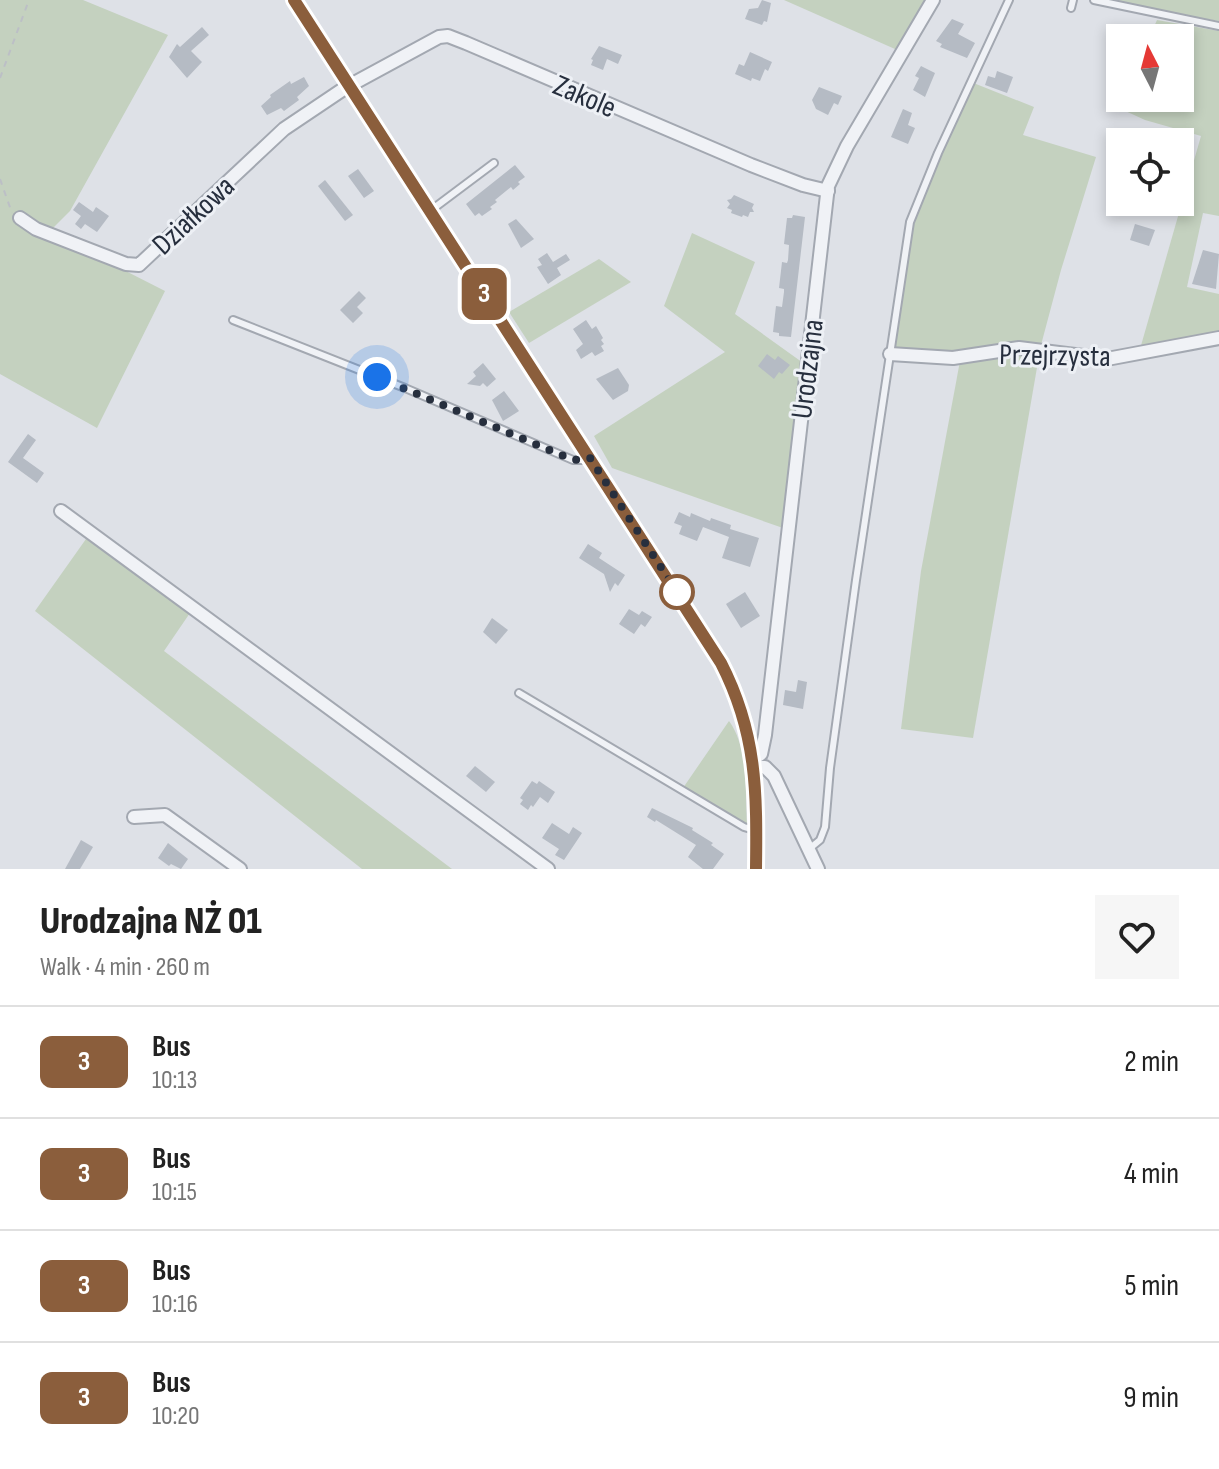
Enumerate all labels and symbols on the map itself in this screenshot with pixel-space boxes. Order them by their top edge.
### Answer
north arrow [1106,24,1194,112]
street label: Zakole [548,68,621,126]
street label: Działkowa [145,169,242,263]
line badge: 3 [458,268,510,320]
street label: Urodzajna [784,317,832,421]
street label: Przejrzysta [999,337,1111,375]
your location [357,357,397,397]
unlabelled marker [660,575,694,609]

